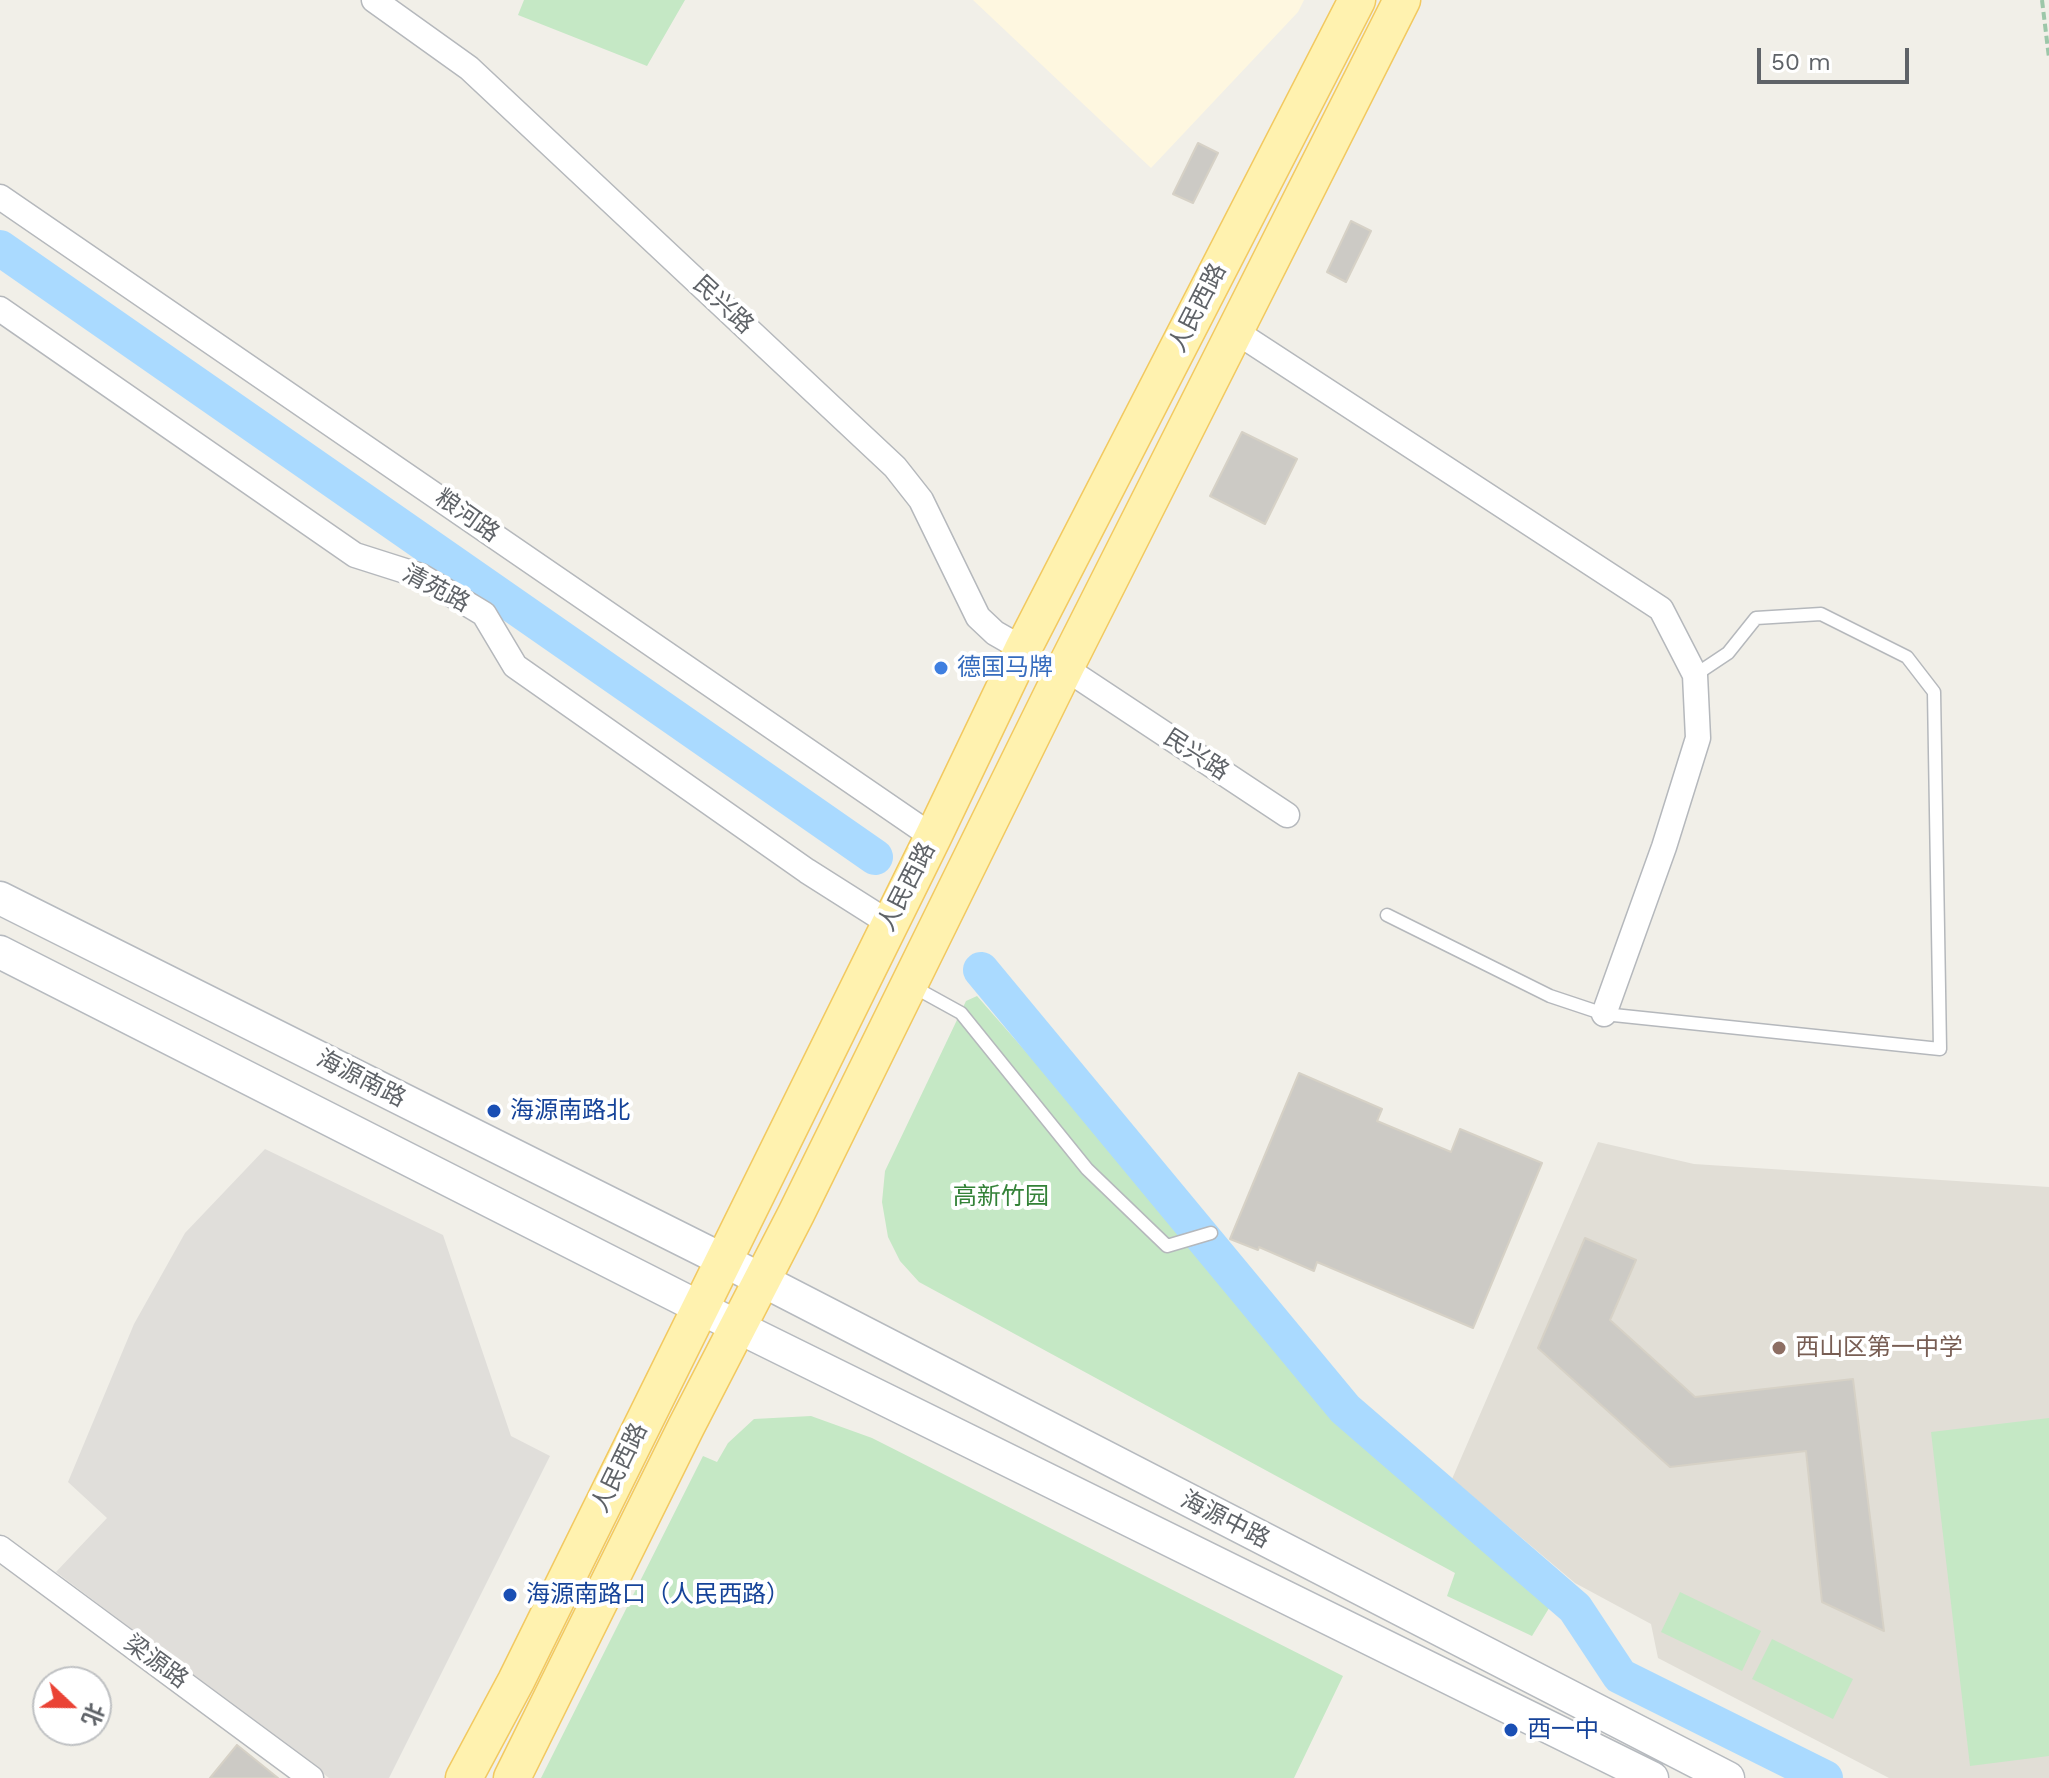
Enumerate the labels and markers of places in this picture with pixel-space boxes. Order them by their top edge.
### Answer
place label: 德国马牌 [957,654,1053,682]
marker: 德国马牌 [932,659,950,677]
place label: 海源南路北 [510,1097,630,1125]
marker: 海源南路北 [485,1102,503,1120]
place label: 西山区第一中学 [1795,1334,1963,1362]
marker: 西山区第一中学 [1770,1339,1788,1357]
place label: 海源南路口（人民西路） [526,1581,790,1609]
marker: 海源南路口（人民西路） [501,1586,519,1604]
place label: 西一中 [1527,1716,1599,1744]
marker: 西一中 [1502,1721,1520,1739]

